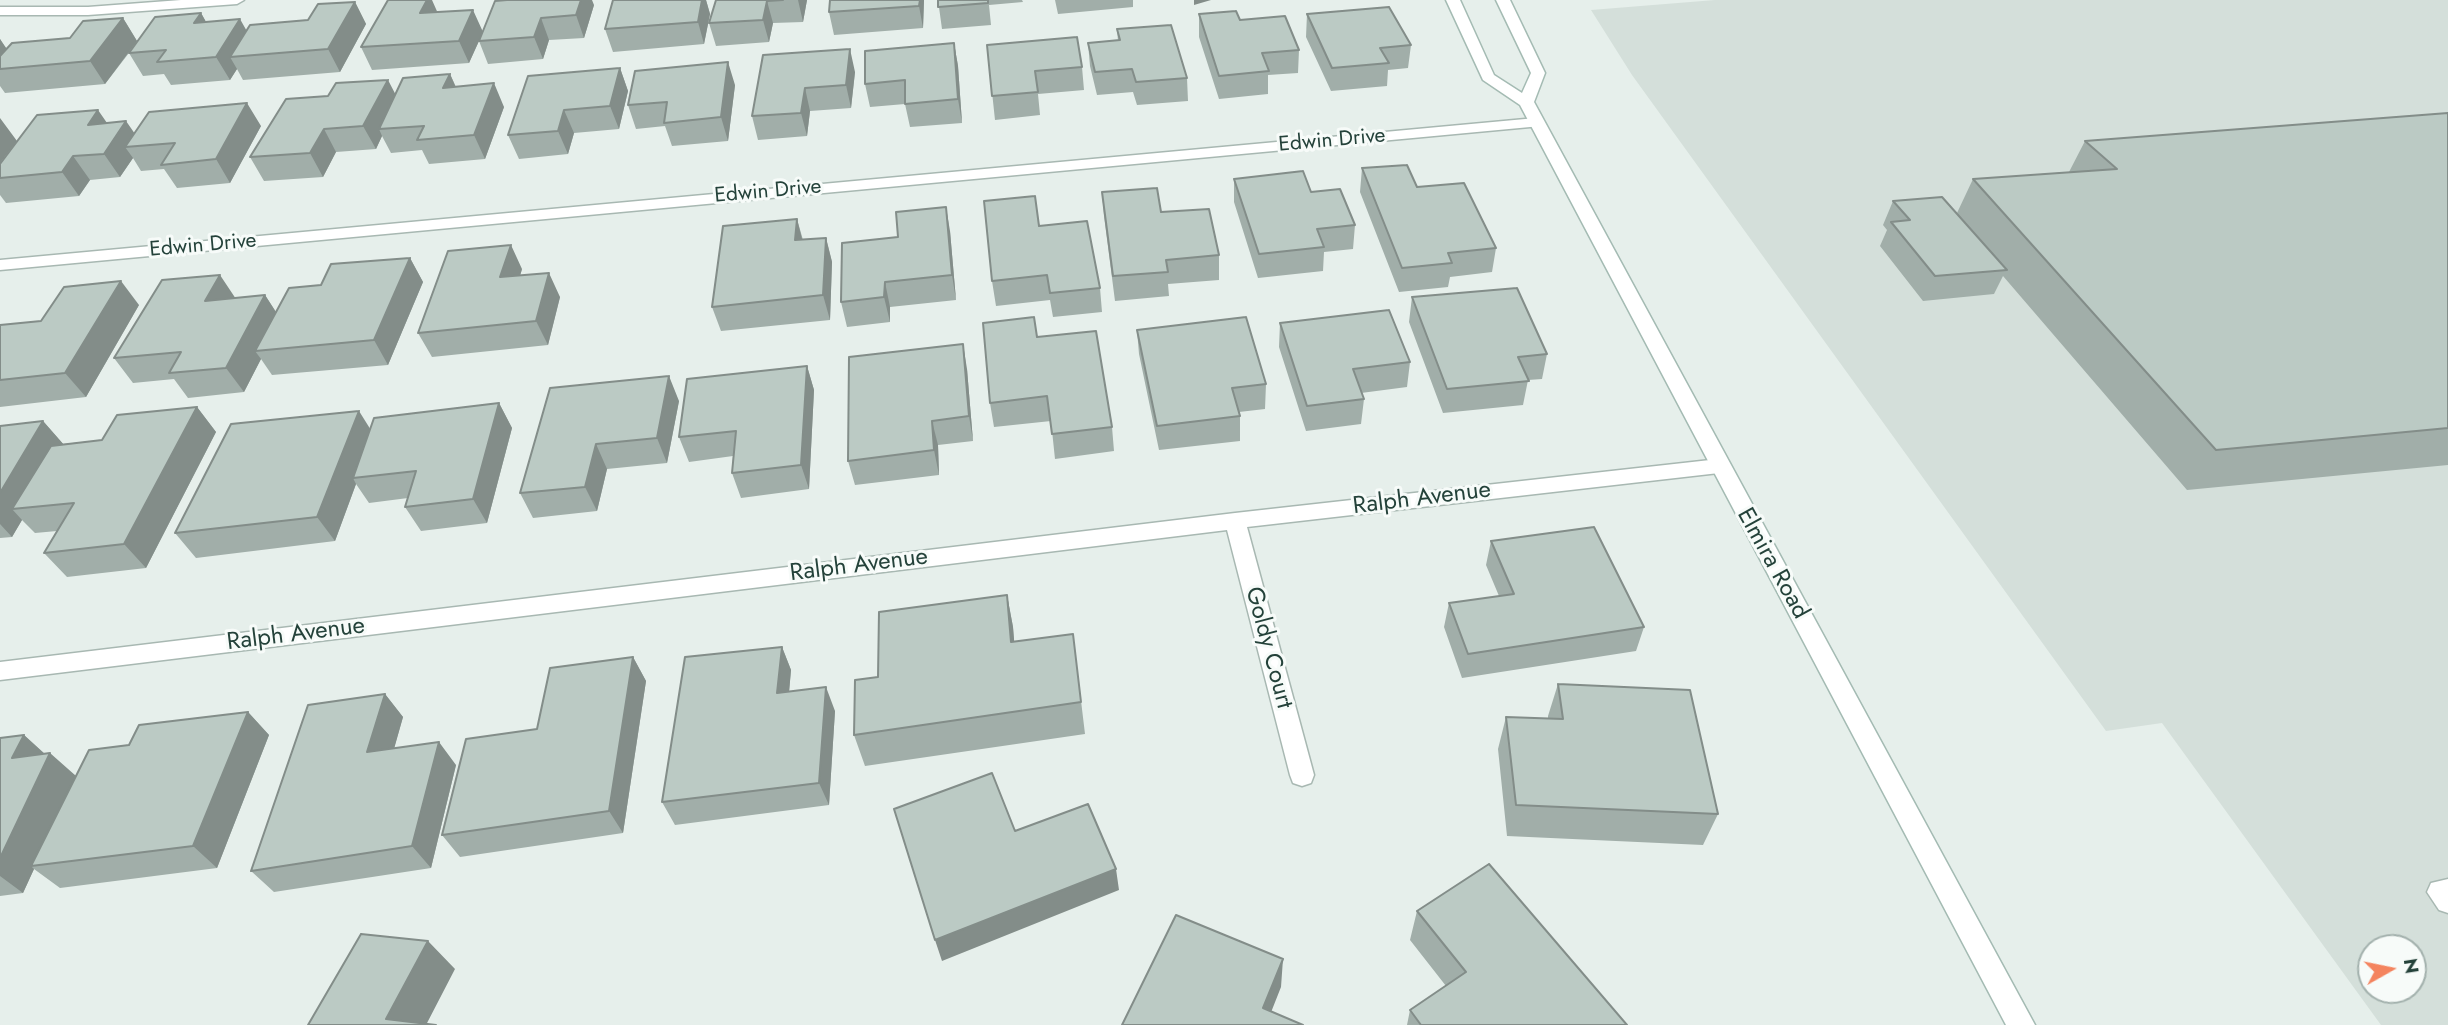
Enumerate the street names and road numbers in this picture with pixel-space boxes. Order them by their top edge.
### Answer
street label: Edwin Drive [1277,124,1387,158]
street label: Edwin Drive [713,175,823,209]
street label: Edwin Drive [148,229,258,263]
street label: Ralph Avenue [1351,476,1493,522]
street label: Elmira Road [1730,503,1814,625]
street label: Ralph Avenue [788,543,930,589]
street label: Goldy Court [1238,584,1298,712]
street label: Ralph Avenue [225,612,367,658]

